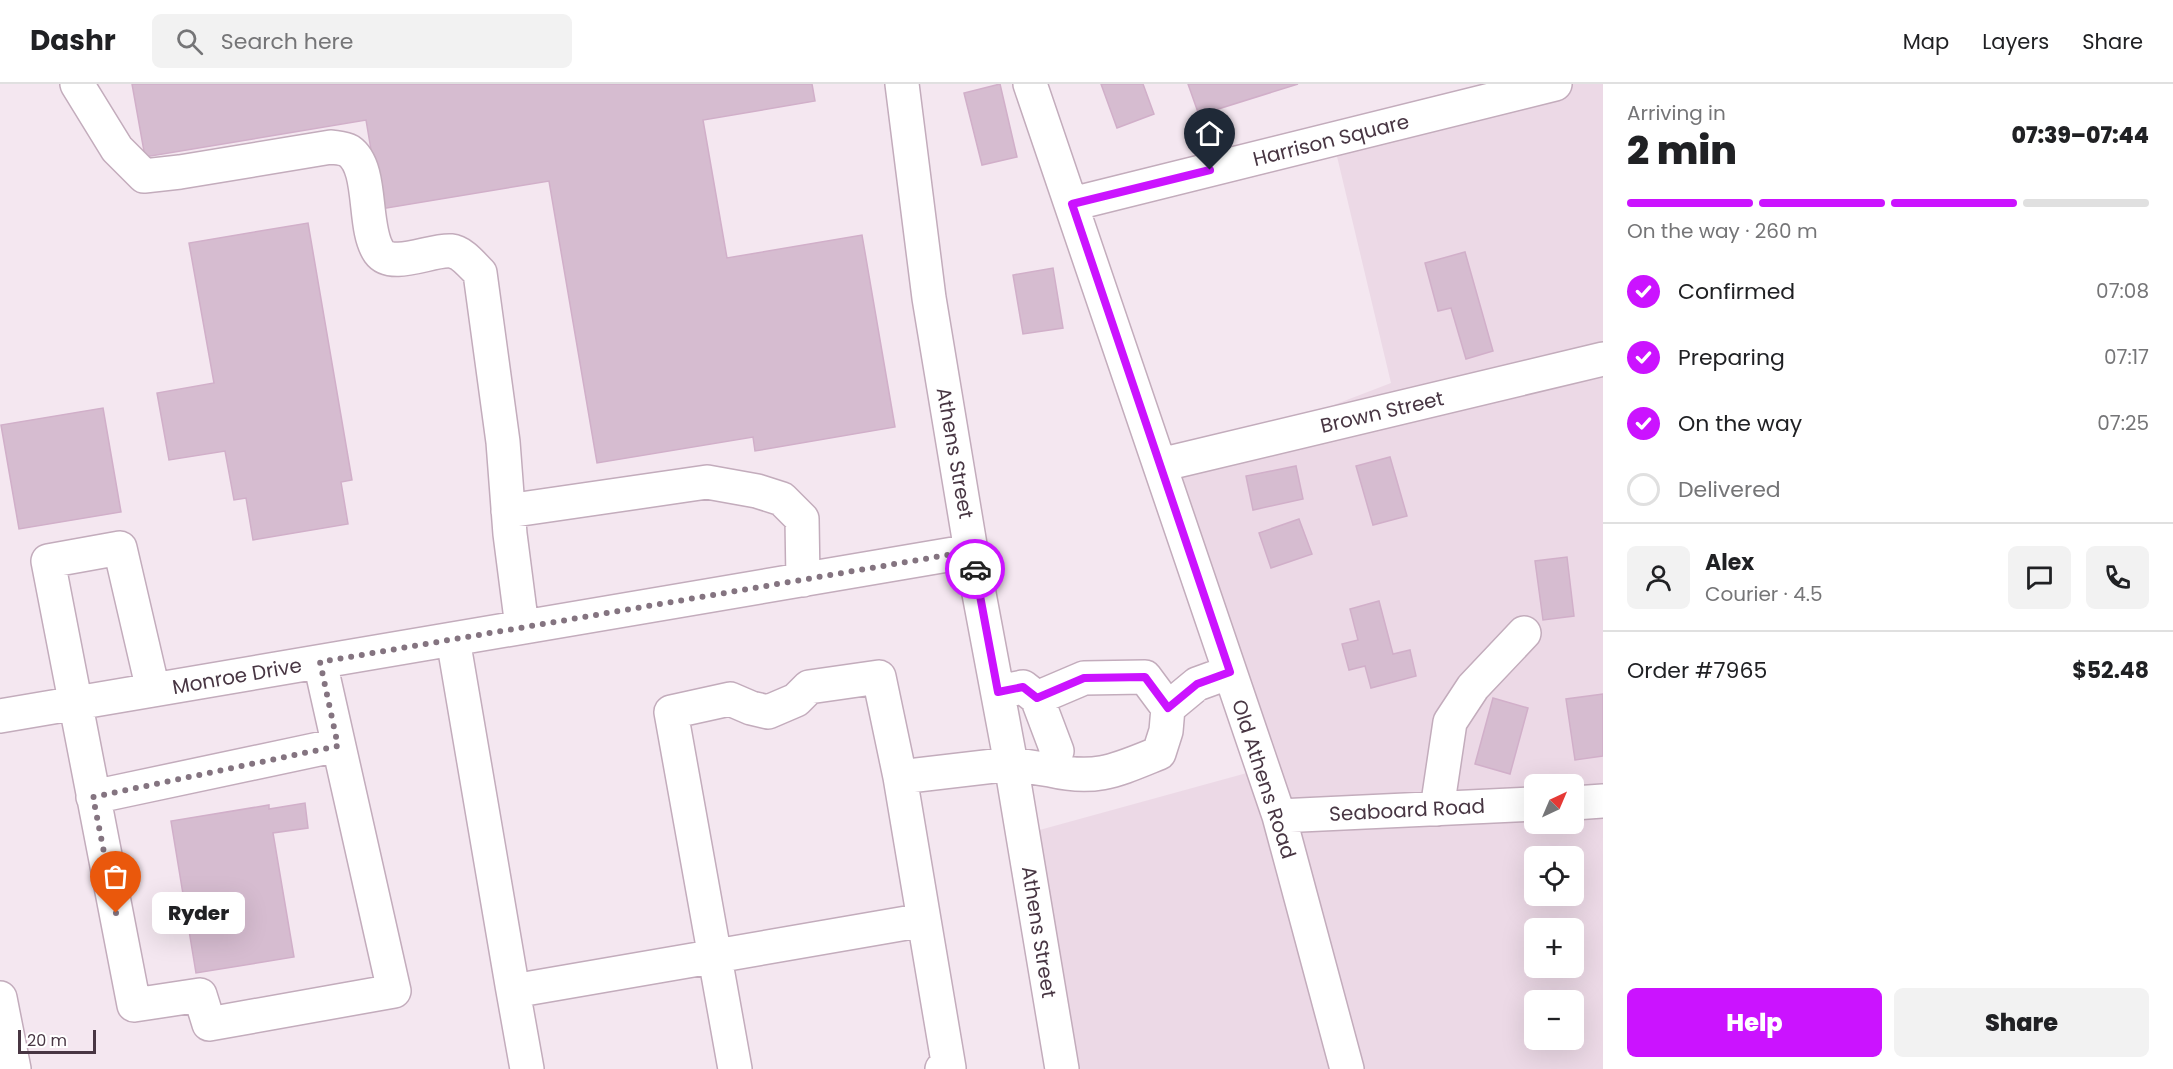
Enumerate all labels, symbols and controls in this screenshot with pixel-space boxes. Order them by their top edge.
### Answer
search box [152,14,572,68]
text: Dashr [30,21,116,60]
icon: search [173,25,206,58]
text: Search here [221,26,353,57]
text: Map [1903,27,1949,56]
text: Layers [1982,27,2049,56]
text: Share [2082,27,2143,56]
text: Arriving in [1627,99,1726,127]
street label: Harrison Square [1250,107,1412,173]
pin [1184,108,1235,170]
icon: home [1193,117,1226,150]
text: 07:39–07:44 [2011,120,2149,151]
text: 2 min [1627,123,1737,178]
text: On the way · 260 m [1627,217,1817,245]
icon: check [1627,275,1660,308]
text: Confirmed [1678,276,1795,307]
text: 07:08 [2096,277,2149,305]
icon: check [1627,341,1660,374]
text: Preparing [1678,342,1785,373]
text: 07:17 [2104,343,2149,371]
street label: Brown Street [1318,384,1446,440]
street label: Athens Street [930,385,980,521]
icon: check [1627,407,1660,440]
text: On the way [1678,408,1802,439]
text: 07:25 [2097,409,2149,437]
text: Delivered [1678,474,1781,505]
courier [945,539,1005,599]
button: person [1627,546,1690,609]
button: chat [2008,546,2071,609]
button: phone [2086,546,2149,609]
text: Alex [1705,547,1754,578]
icon: car [959,553,992,586]
text: Courier · 4.5 [1705,580,1823,608]
street label: Monroe Drive [170,651,304,701]
text: Order #7965 [1627,655,1767,686]
text: $52.48 [2072,655,2149,686]
street label: Old Athens Road [1225,696,1303,862]
north arrow [1524,774,1584,834]
map controls [1524,774,1584,1050]
street label: Seaboard Road [1328,792,1486,828]
button: locate [1524,846,1584,906]
pin [90,851,141,913]
icon: bag [99,860,132,893]
street label: Athens Street [1015,864,1063,1000]
callout: Ryder [152,892,245,934]
text: Ryder [168,899,229,927]
button: + [1524,918,1584,978]
button: Help [1627,988,1882,1057]
button: Share [1894,988,2149,1057]
button: − [1524,990,1584,1050]
scale bar [18,1027,96,1054]
text: 20 m [27,1029,67,1052]

